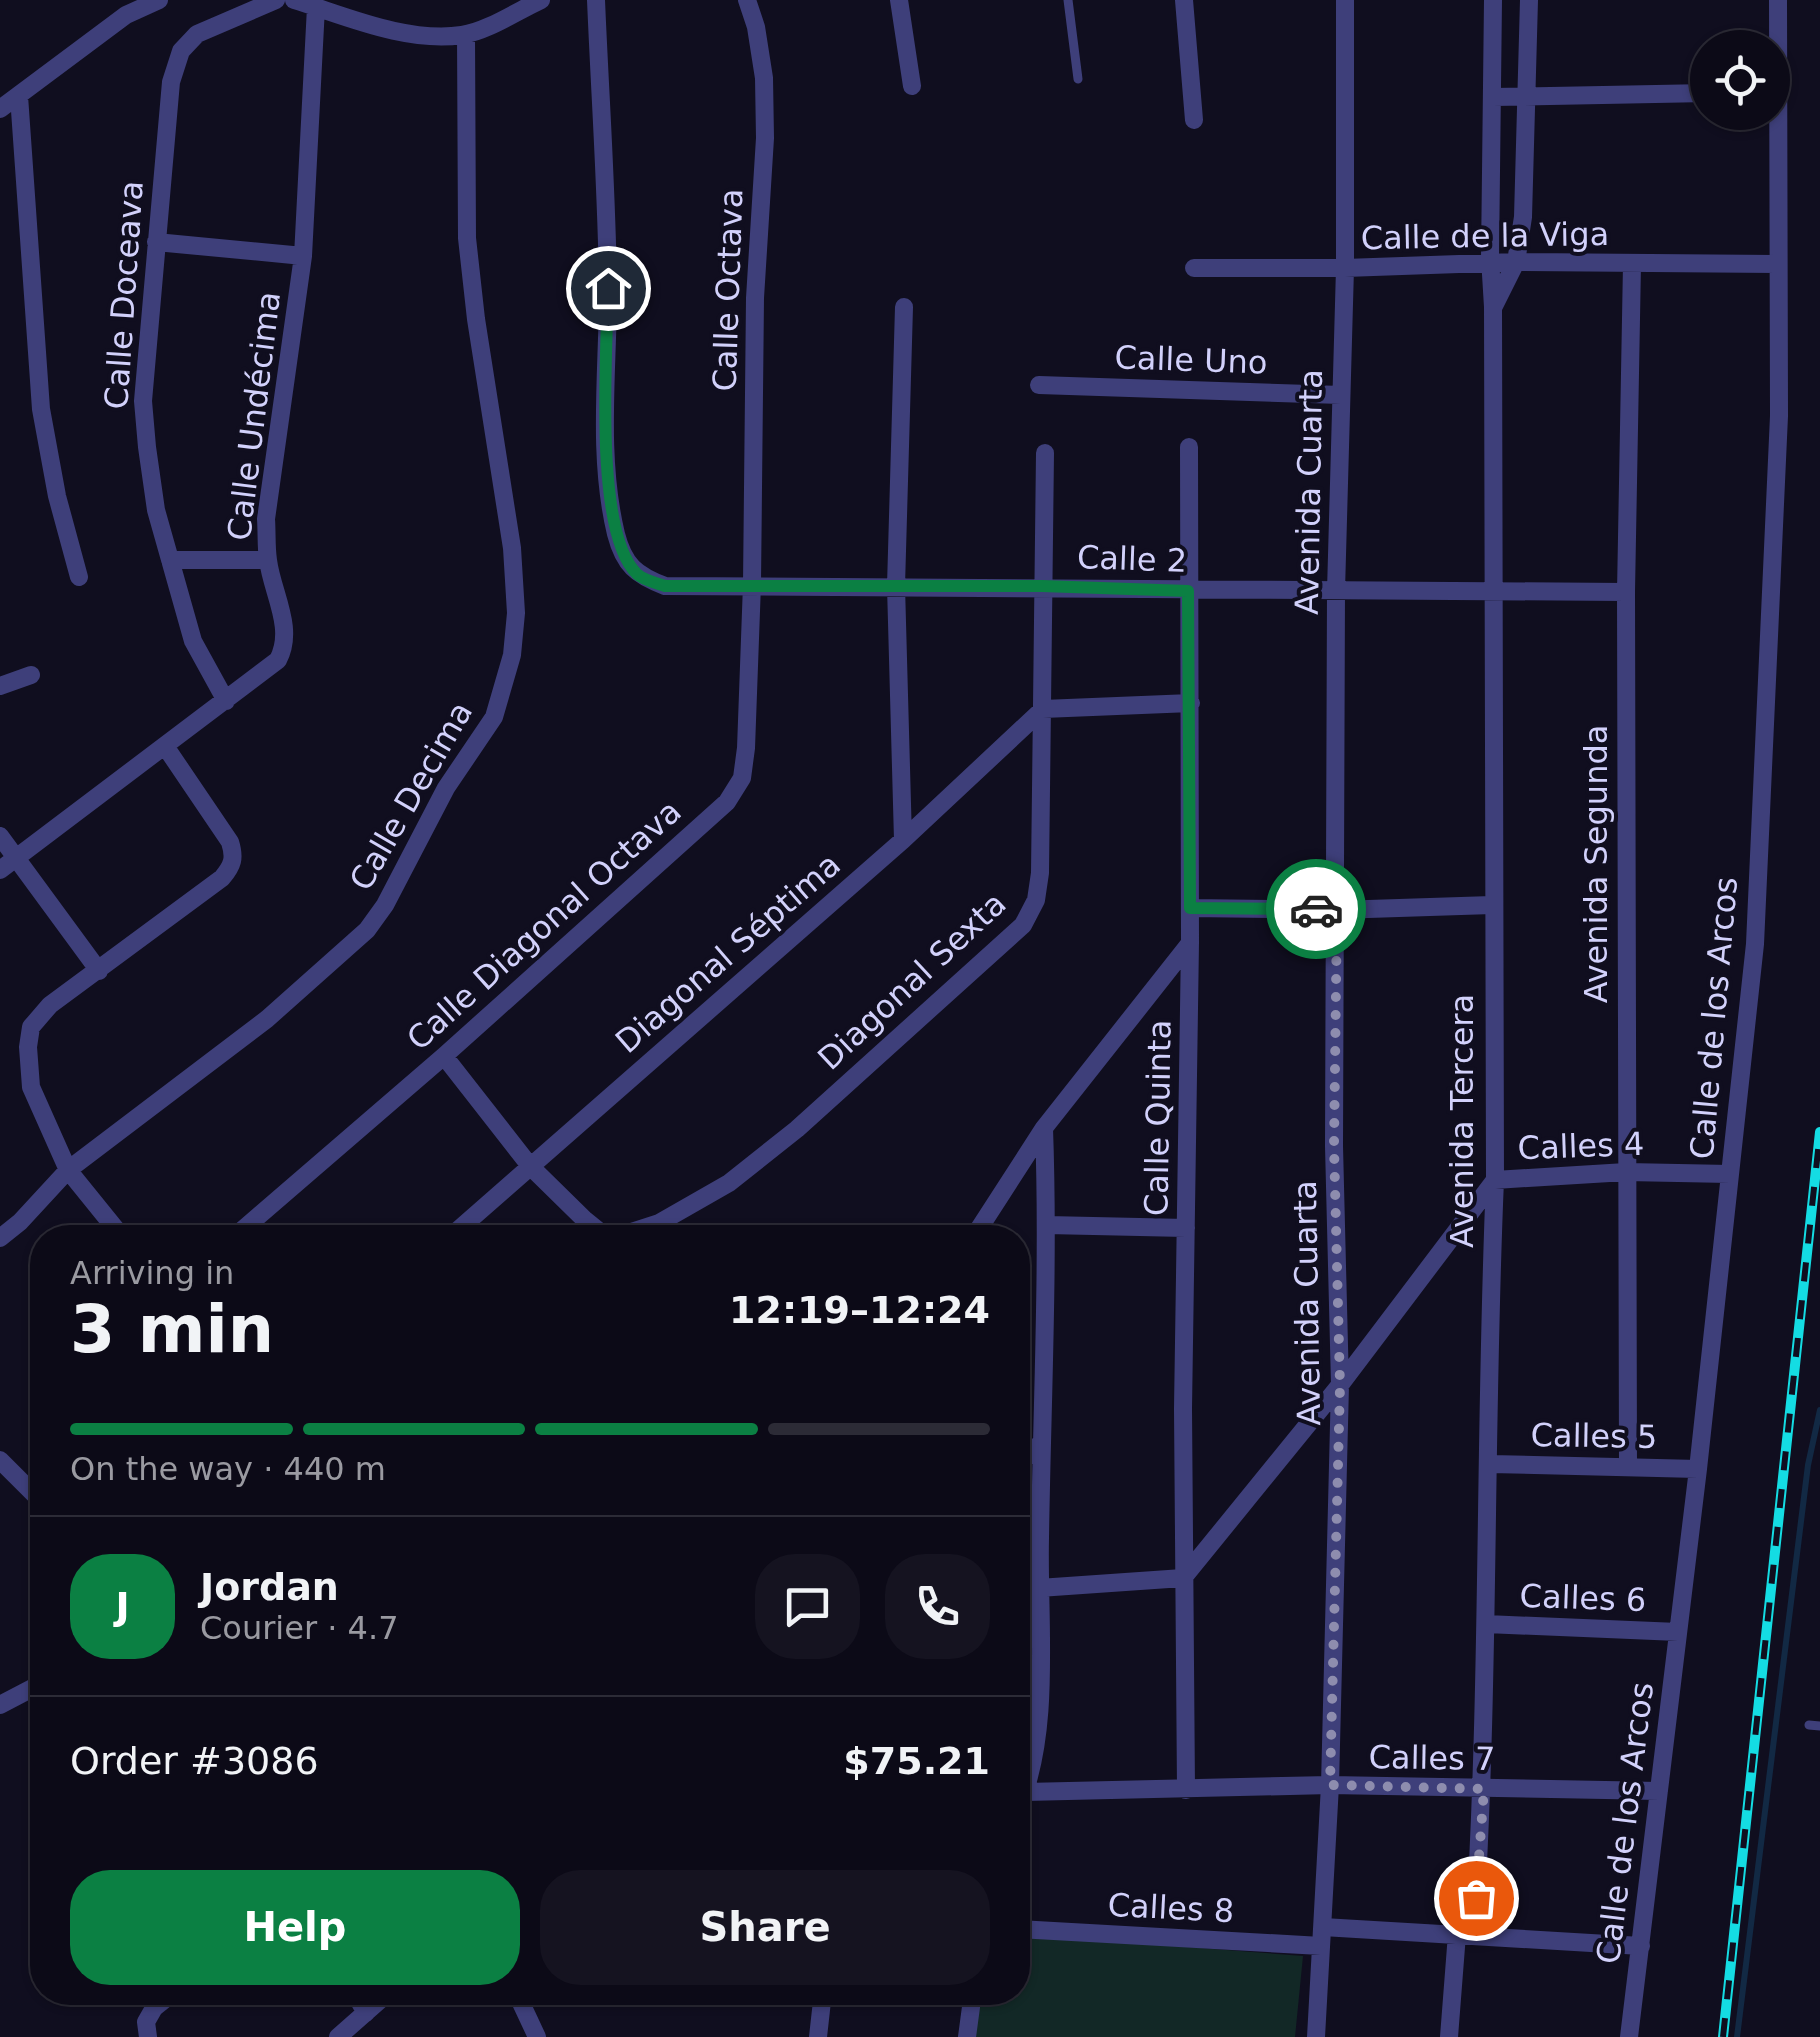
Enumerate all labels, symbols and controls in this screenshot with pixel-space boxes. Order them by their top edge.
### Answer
map controls [1690,30,1790,130]
button: locate [1690,30,1790,130]
street label: Calle Doceava [97,179,151,411]
street label: Calle Octava [705,188,751,392]
street label: Calle de la Viga [1360,215,1610,257]
pin [566,246,651,331]
icon: home [581,261,636,316]
street label: Calle Undécima [220,289,288,543]
street label: Calle Uno [1114,338,1268,382]
street label: Avenida Cuarta [1288,369,1330,615]
street label: Calle 2 [1076,538,1188,580]
street label: Calle Decima [342,695,480,897]
street label: Avenida Segunda [1577,725,1615,1003]
street label: Calle Diagonal Octava [399,792,689,1058]
street label: Diagonal Séptima [608,845,848,1061]
courier [1266,859,1366,959]
street label: Calle de los Arcos [1683,875,1745,1161]
icon: car [1289,882,1344,937]
street label: Diagonal Sexta [810,884,1014,1078]
street label: Avenida Tercera [1443,994,1481,1248]
street label: Calle Quinta [1137,1019,1179,1217]
street label: Calles 4 [1517,1125,1645,1167]
street label: Avenida Cuarta [1286,1180,1328,1426]
text: Arriving in [70,1254,234,1292]
text: 12:19–12:24 [729,1288,990,1332]
text: 3 min [70,1292,274,1367]
street label: Calles 5 [1530,1416,1658,1456]
text: On the way · 440 m [70,1450,386,1488]
button: chat [755,1554,860,1659]
button: phone [885,1554,990,1659]
text: Jordan [200,1565,339,1609]
street label: Calles 6 [1519,1577,1647,1619]
text: J [115,1584,130,1628]
text: Courier · 4.7 [200,1609,399,1647]
street label: Calle de los Arcos [1589,1680,1661,1966]
street label: Calles 7 [1368,1738,1496,1778]
text: Order #3086 [70,1739,319,1783]
text: $75.21 [843,1739,990,1783]
pin [1434,1856,1519,1941]
button: Help [70,1870,520,1985]
button: Share [540,1870,990,1985]
icon: bag [1449,1871,1504,1926]
street label: Calles 8 [1107,1886,1235,1930]

